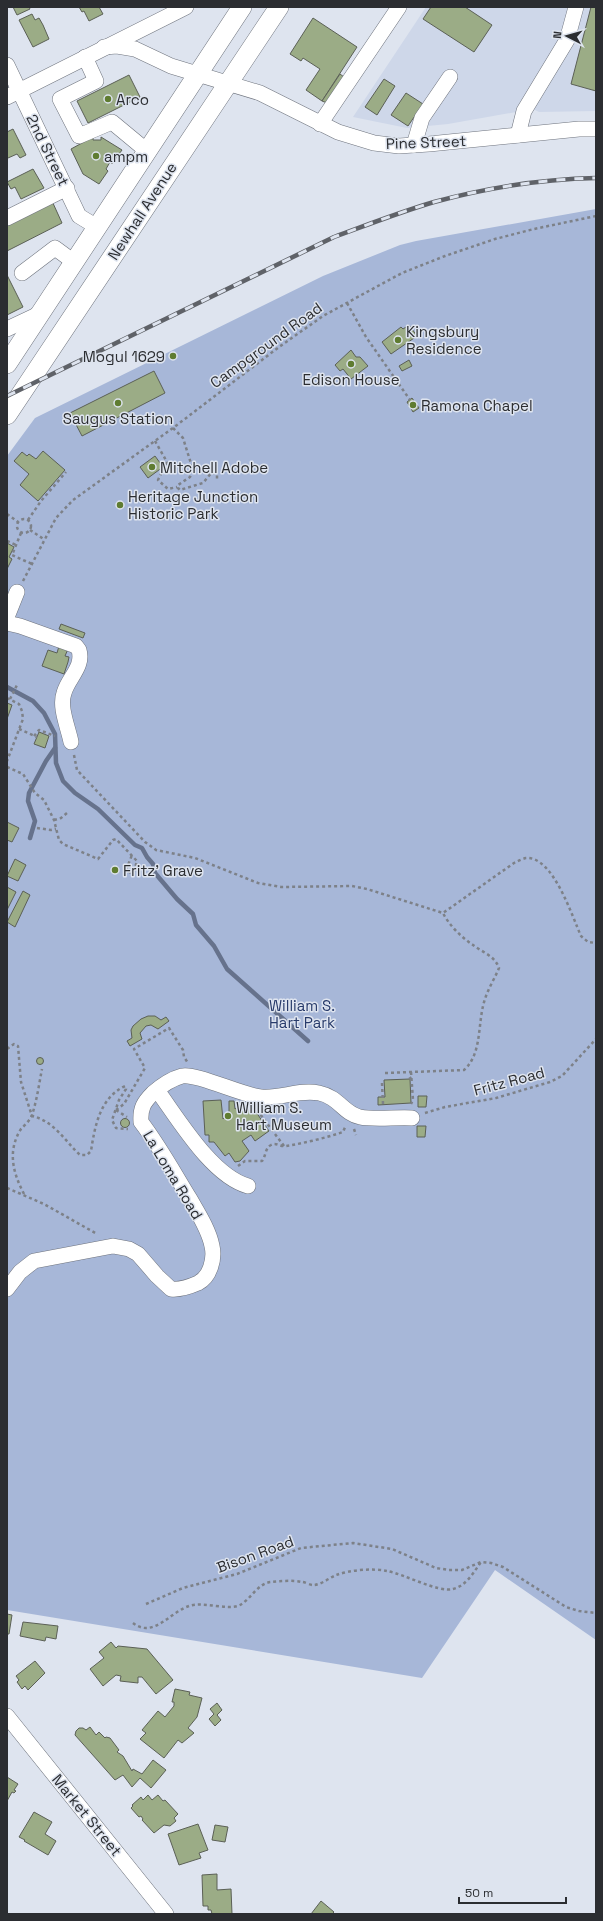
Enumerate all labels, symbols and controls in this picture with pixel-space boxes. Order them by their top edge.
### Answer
north arrow [547,16,587,56]
text: N [550,31,564,39]
place label: Arco [116,90,149,109]
marker: Arco [103,94,113,104]
street label: 2nd Street [22,111,74,189]
street label: Pine Street [385,131,467,153]
place label: ampm [104,147,148,166]
marker: ampm [91,151,101,161]
street label: Newhall Avenue [103,159,181,263]
street label: Campground Road [206,298,326,392]
place label: Kingsbury Residence [406,322,482,358]
marker: Kingsbury Residence [393,335,403,345]
place label: Mogul 1629 [83,347,165,366]
marker: Mogul 1629 [168,351,178,361]
marker: Edison House [346,359,356,369]
place label: Edison House [302,370,400,389]
place label: Ramona Chapel [421,396,533,415]
marker: Saugus Station [113,398,123,408]
marker: Ramona Chapel [408,400,418,410]
place label: Saugus Station [63,409,173,428]
place label: Mitchell Adobe [160,458,268,477]
marker: Mitchell Adobe [147,462,157,472]
place label: Heritage Junction Historic Park [128,487,258,523]
marker: Heritage Junction Historic Park [115,500,125,510]
place label: Fritz' Grave [123,861,203,880]
marker: Fritz' Grave [110,865,120,875]
park label: William S. Hart Park [269,996,335,1032]
street label: Fritz Road [471,1062,547,1100]
place label: William S. Hart Museum [236,1098,332,1134]
marker: William S. Hart Museum [223,1111,233,1121]
street label: La Loma Road [139,1127,207,1223]
street label: Bison Road [214,1531,296,1577]
street label: Market Street [48,1770,126,1860]
scale bar [459,1879,566,1905]
text: 50 m [465,1885,493,1901]

